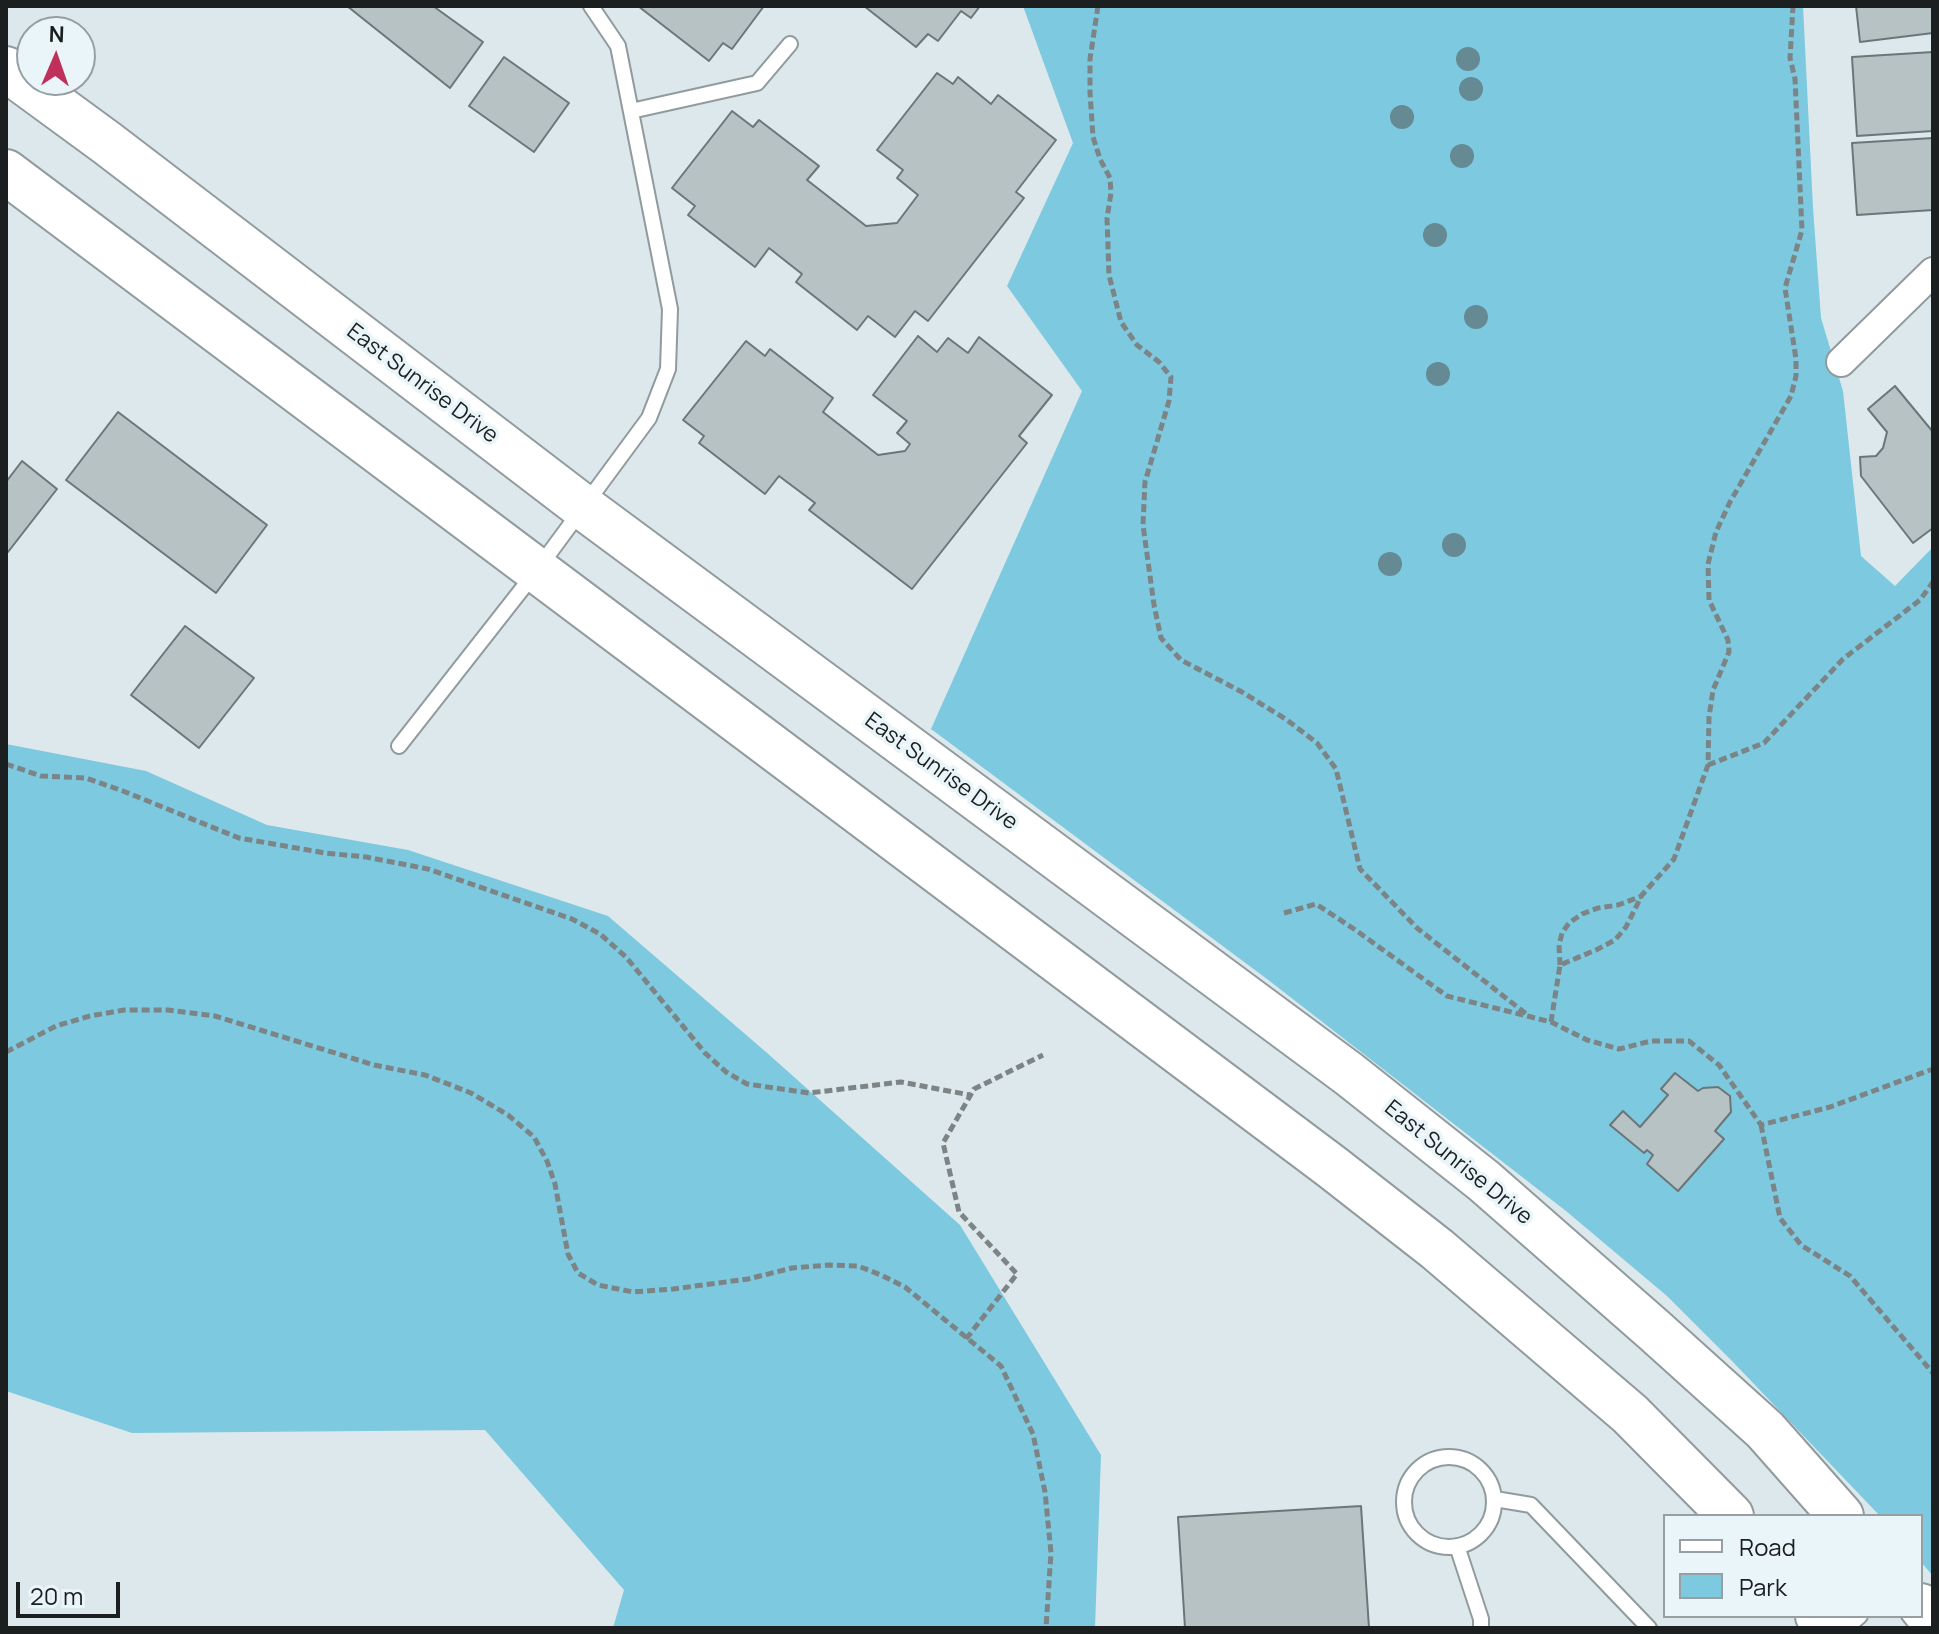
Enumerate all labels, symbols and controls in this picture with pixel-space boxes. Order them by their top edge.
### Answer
north arrow [16,16,96,96]
text: N [48,19,65,49]
street label: East Sunrise Drive [341,319,503,449]
street label: East Sunrise Drive [859,708,1023,836]
street label: East Sunrise Drive [1379,1095,1537,1231]
legend [1663,1514,1923,1618]
text: Road [1739,1530,1796,1563]
scale bar [20,1566,124,1616]
text: Park [1739,1570,1787,1603]
text: 20 m [30,1579,83,1612]

